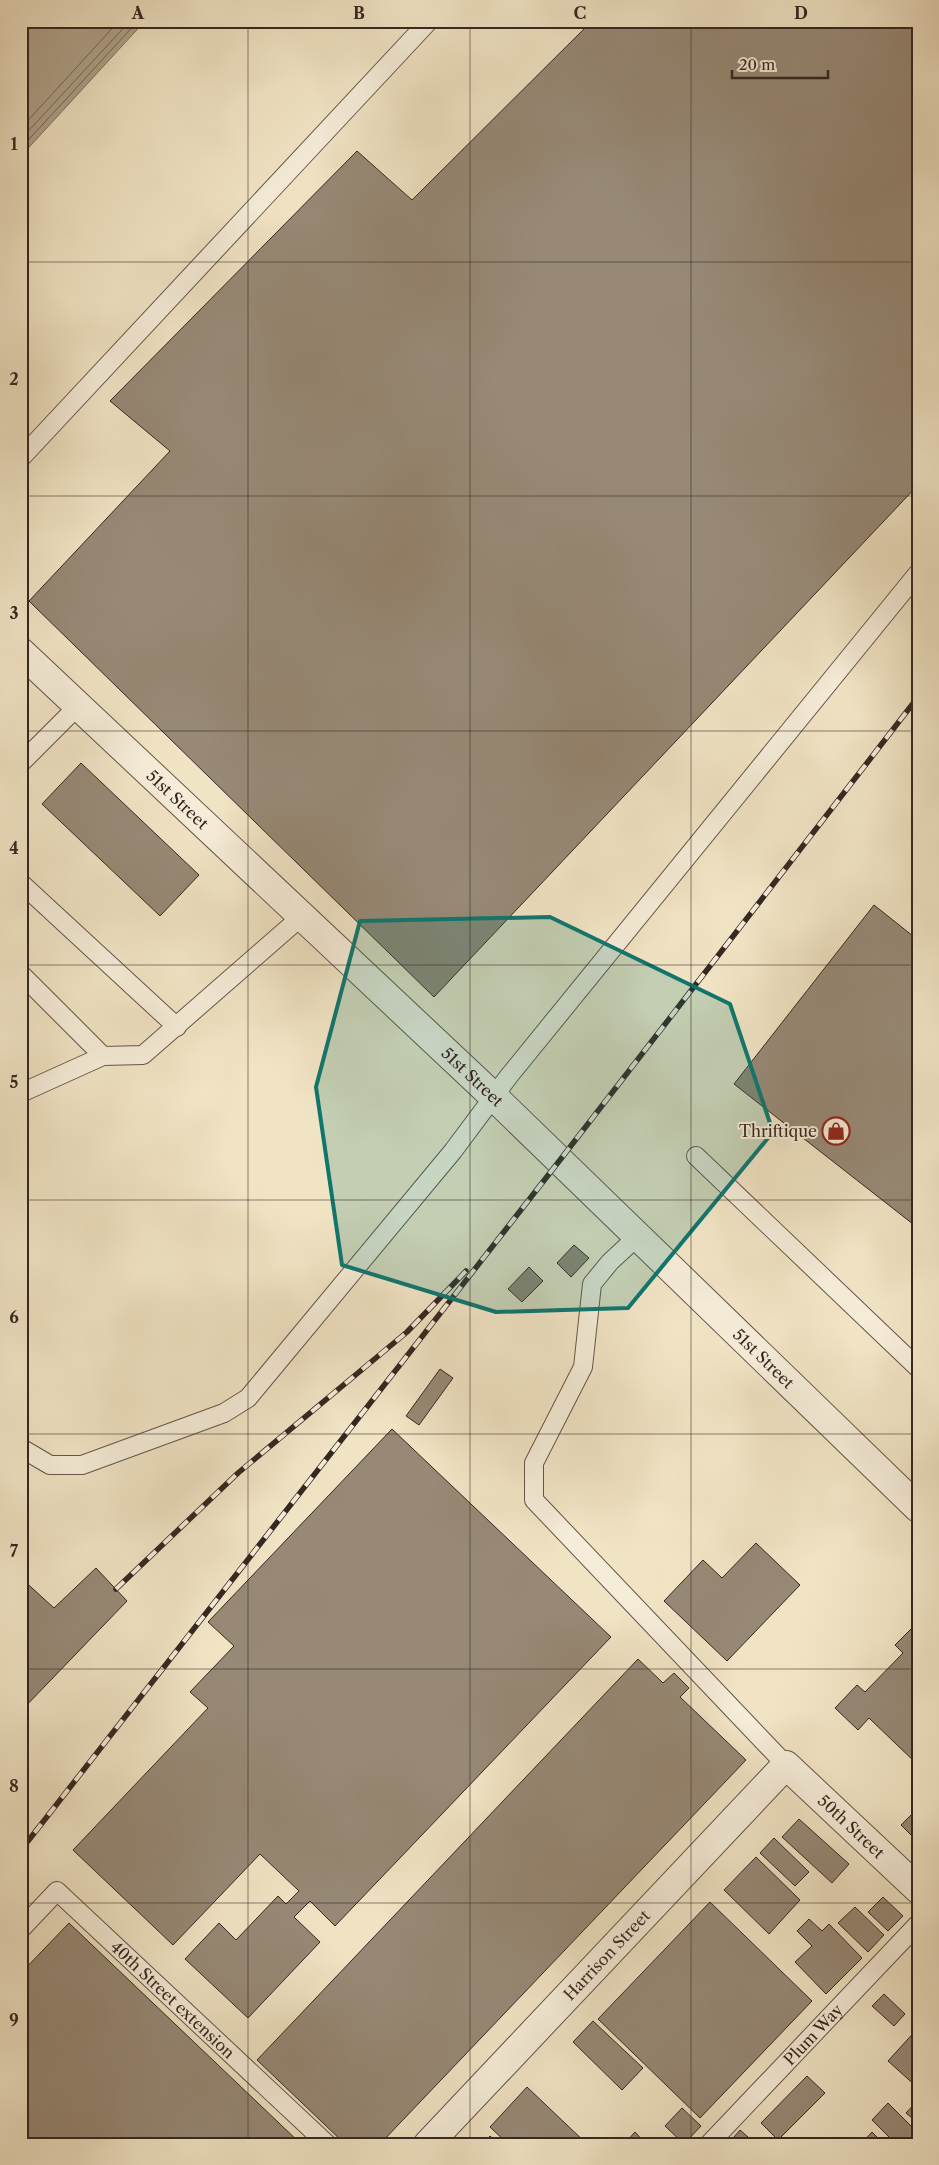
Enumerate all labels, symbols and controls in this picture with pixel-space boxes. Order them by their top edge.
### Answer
text: A [131,3,145,23]
text: B [353,3,365,23]
text: C [574,3,586,23]
text: D [794,3,808,23]
scale bar [732,48,828,80]
text: 20 m [739,55,775,74]
text: 1 [10,134,18,154]
text: 2 [9,369,19,389]
text: 3 [9,603,19,623]
street label: 51st Street [142,765,213,833]
text: 4 [9,838,19,858]
street label: 51st Street [437,1043,508,1111]
text: 5 [10,1072,19,1092]
shop icon: Thriftique [821,1116,851,1146]
place label: Thriftique [739,1121,817,1141]
text: 6 [9,1307,19,1327]
street label: 51st Street [729,1324,799,1393]
text: 7 [10,1541,19,1561]
text: 8 [9,1776,19,1796]
street label: 50th Street [814,1790,889,1863]
street label: Harrison Street [559,1905,654,2004]
street label: 40th Street extension [106,1936,239,2063]
street label: Plum Way [779,1999,847,2069]
text: 9 [9,2010,19,2030]

